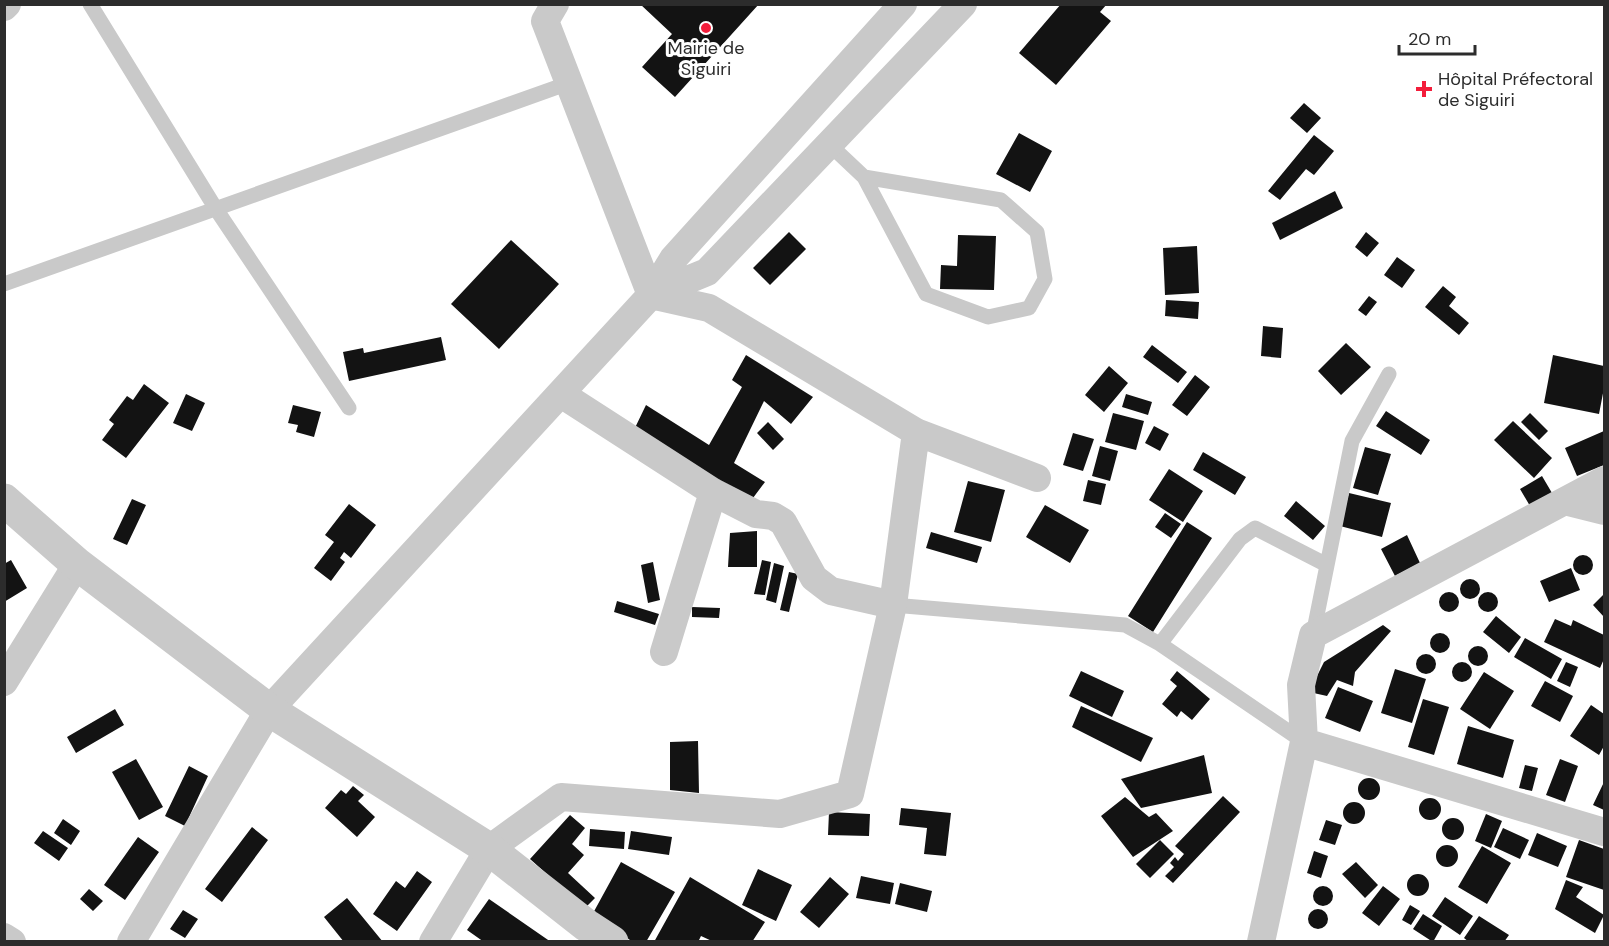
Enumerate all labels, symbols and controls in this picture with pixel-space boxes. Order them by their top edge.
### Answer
scale bar [1399,18,1476,56]
marker: Mairie de Siguiri [699,21,713,35]
text: 20 m [1408,27,1451,51]
place label: Mairie de Siguiri [668,36,744,81]
place label: Hôpital Préfectoral de Siguiri [1438,67,1593,112]
marker: Hôpital Préfectoral de Siguiri [1415,80,1433,98]

